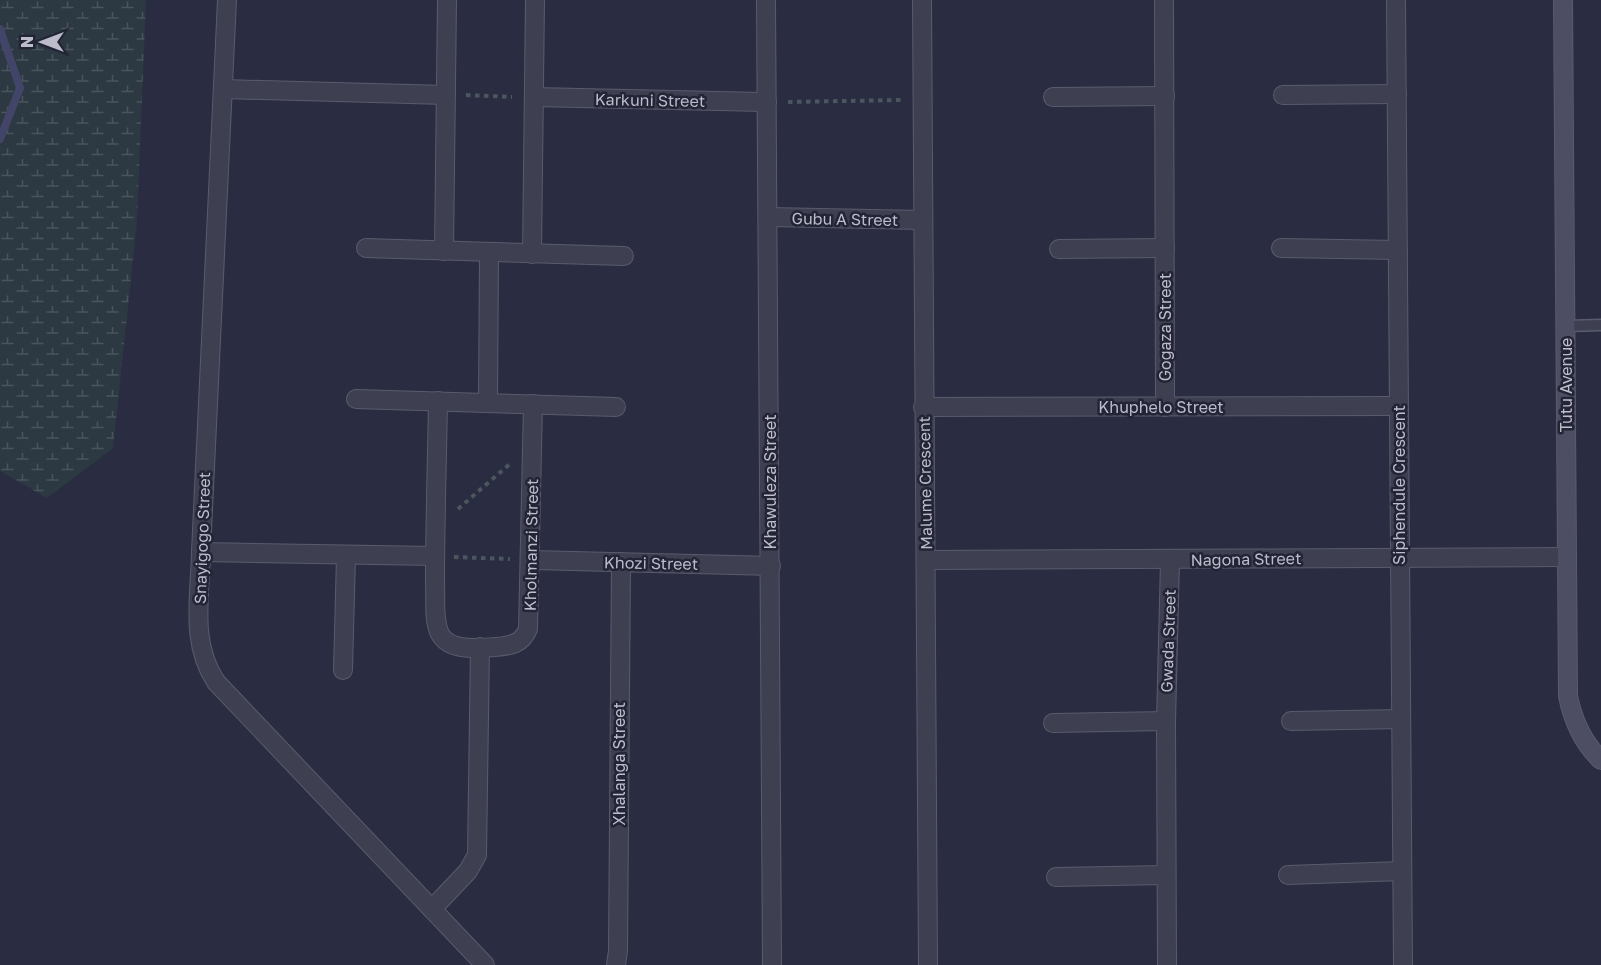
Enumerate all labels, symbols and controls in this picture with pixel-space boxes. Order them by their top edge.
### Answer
north arrow [12,12,72,72]
text: N [17,36,37,48]
street label: Karkuni Street [595,89,705,111]
street label: Gubu A Street [792,208,898,230]
street label: Gogaza Street [1155,273,1175,381]
street label: Tutu Avenue [1556,338,1576,432]
street label: Khuphelo Street [1098,397,1224,417]
street label: Siphendule Crescent [1389,405,1409,565]
street label: Khawuleza Street [760,414,780,550]
street label: Malume Crescent [914,416,936,550]
street label: Snayigogo Street [190,472,214,604]
street label: Kholmanzi Street [520,479,542,611]
street label: Nagona Street [1190,548,1302,570]
street label: Khozi Street [604,552,698,574]
street label: Gwada Street [1156,589,1180,693]
street label: Xhalanga Street [609,702,629,826]

